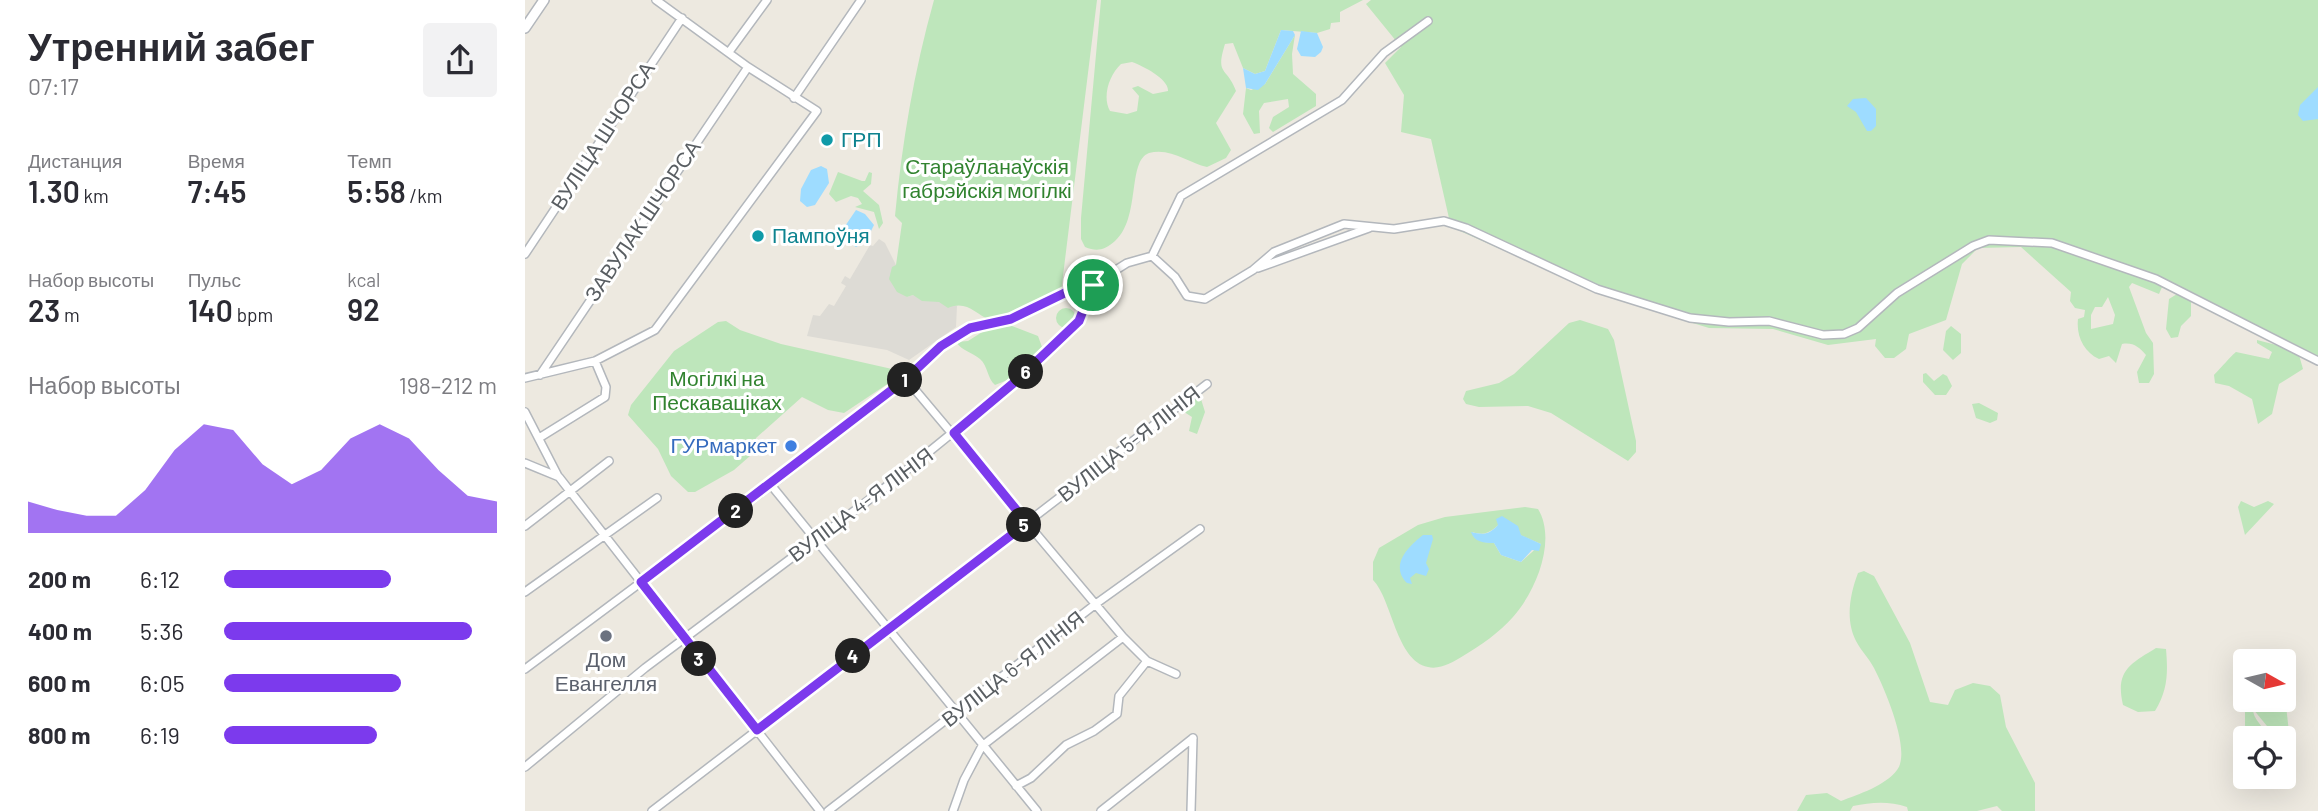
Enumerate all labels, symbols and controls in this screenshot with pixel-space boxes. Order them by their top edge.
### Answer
text: Утренний забег [28,23,315,69]
button: share [423,23,497,97]
street label: ВУЛІЦА ШЧОРСА [545,57,659,214]
text: 07:17 [28,72,79,100]
place label: ГРП [841,126,881,151]
marker: ГРП [819,132,835,148]
street label: ЗАВУЛАК ШЧОРСА [579,135,705,305]
text: Дистанция [28,149,122,172]
text: Время [188,149,245,172]
text: Темп [347,149,392,172]
park label: Стараўланаўскія габрэйскія могілкі [902,153,1072,202]
text: 1.30 [28,173,80,209]
text: 7:45 [188,173,246,209]
text: 5:58 [347,173,406,209]
text: km [80,184,109,207]
text: /km [406,184,442,207]
place label: Пампоўня [772,222,870,247]
marker: Пампоўня [750,228,766,244]
pin [1063,255,1123,315]
icon: arrive [1074,266,1112,304]
text: Набор высоты [28,268,154,291]
text: Пульс [188,268,241,291]
text: kcal [347,268,380,291]
text: 92 [347,291,380,327]
text: 23 [28,292,60,328]
text: 140 [188,292,233,328]
text: m [60,303,80,326]
text: bpm [233,303,273,326]
pin: 6 [1009,354,1043,390]
text: 6 [1020,360,1031,383]
pin: 1 [887,362,923,398]
park label: Могілкі на Пескаваціках [652,365,782,414]
text: 1 [901,368,908,391]
text: Набор высоты [28,371,181,399]
text: 198–212 m [399,371,497,399]
street label: ВУЛІЦА 5-Я ЛІНІЯ [1052,380,1204,506]
place label: ГУРмаркет [670,432,777,457]
marker: ГУРмаркет [783,438,799,454]
street label: ВУЛІЦА 4-Я ЛІНІЯ [783,441,937,566]
pin: 2 [719,494,753,528]
text: 2 [730,499,741,522]
pin: 5 [1007,508,1041,542]
text: 5 [1018,513,1029,536]
text: 200 m [28,565,91,593]
text: 6:12 [140,565,180,593]
street label: ВУЛІЦА 6-Я ЛІНІЯ [936,605,1088,731]
text: 400 m [28,617,92,645]
text: 5:36 [140,617,183,645]
marker: Дом Евангелля [598,628,614,644]
pin: 4 [835,638,871,674]
pin: 3 [681,642,717,676]
text: 4 [847,644,858,667]
place label: Дом Евангелля [555,646,657,695]
text: 3 [693,647,704,670]
north arrow [2233,649,2296,712]
map controls [2233,649,2296,789]
text: 600 m [28,669,90,697]
text: 6:05 [140,669,184,697]
text: 800 m [28,721,90,749]
text: 6:19 [140,721,180,749]
button: locate [2233,726,2296,789]

